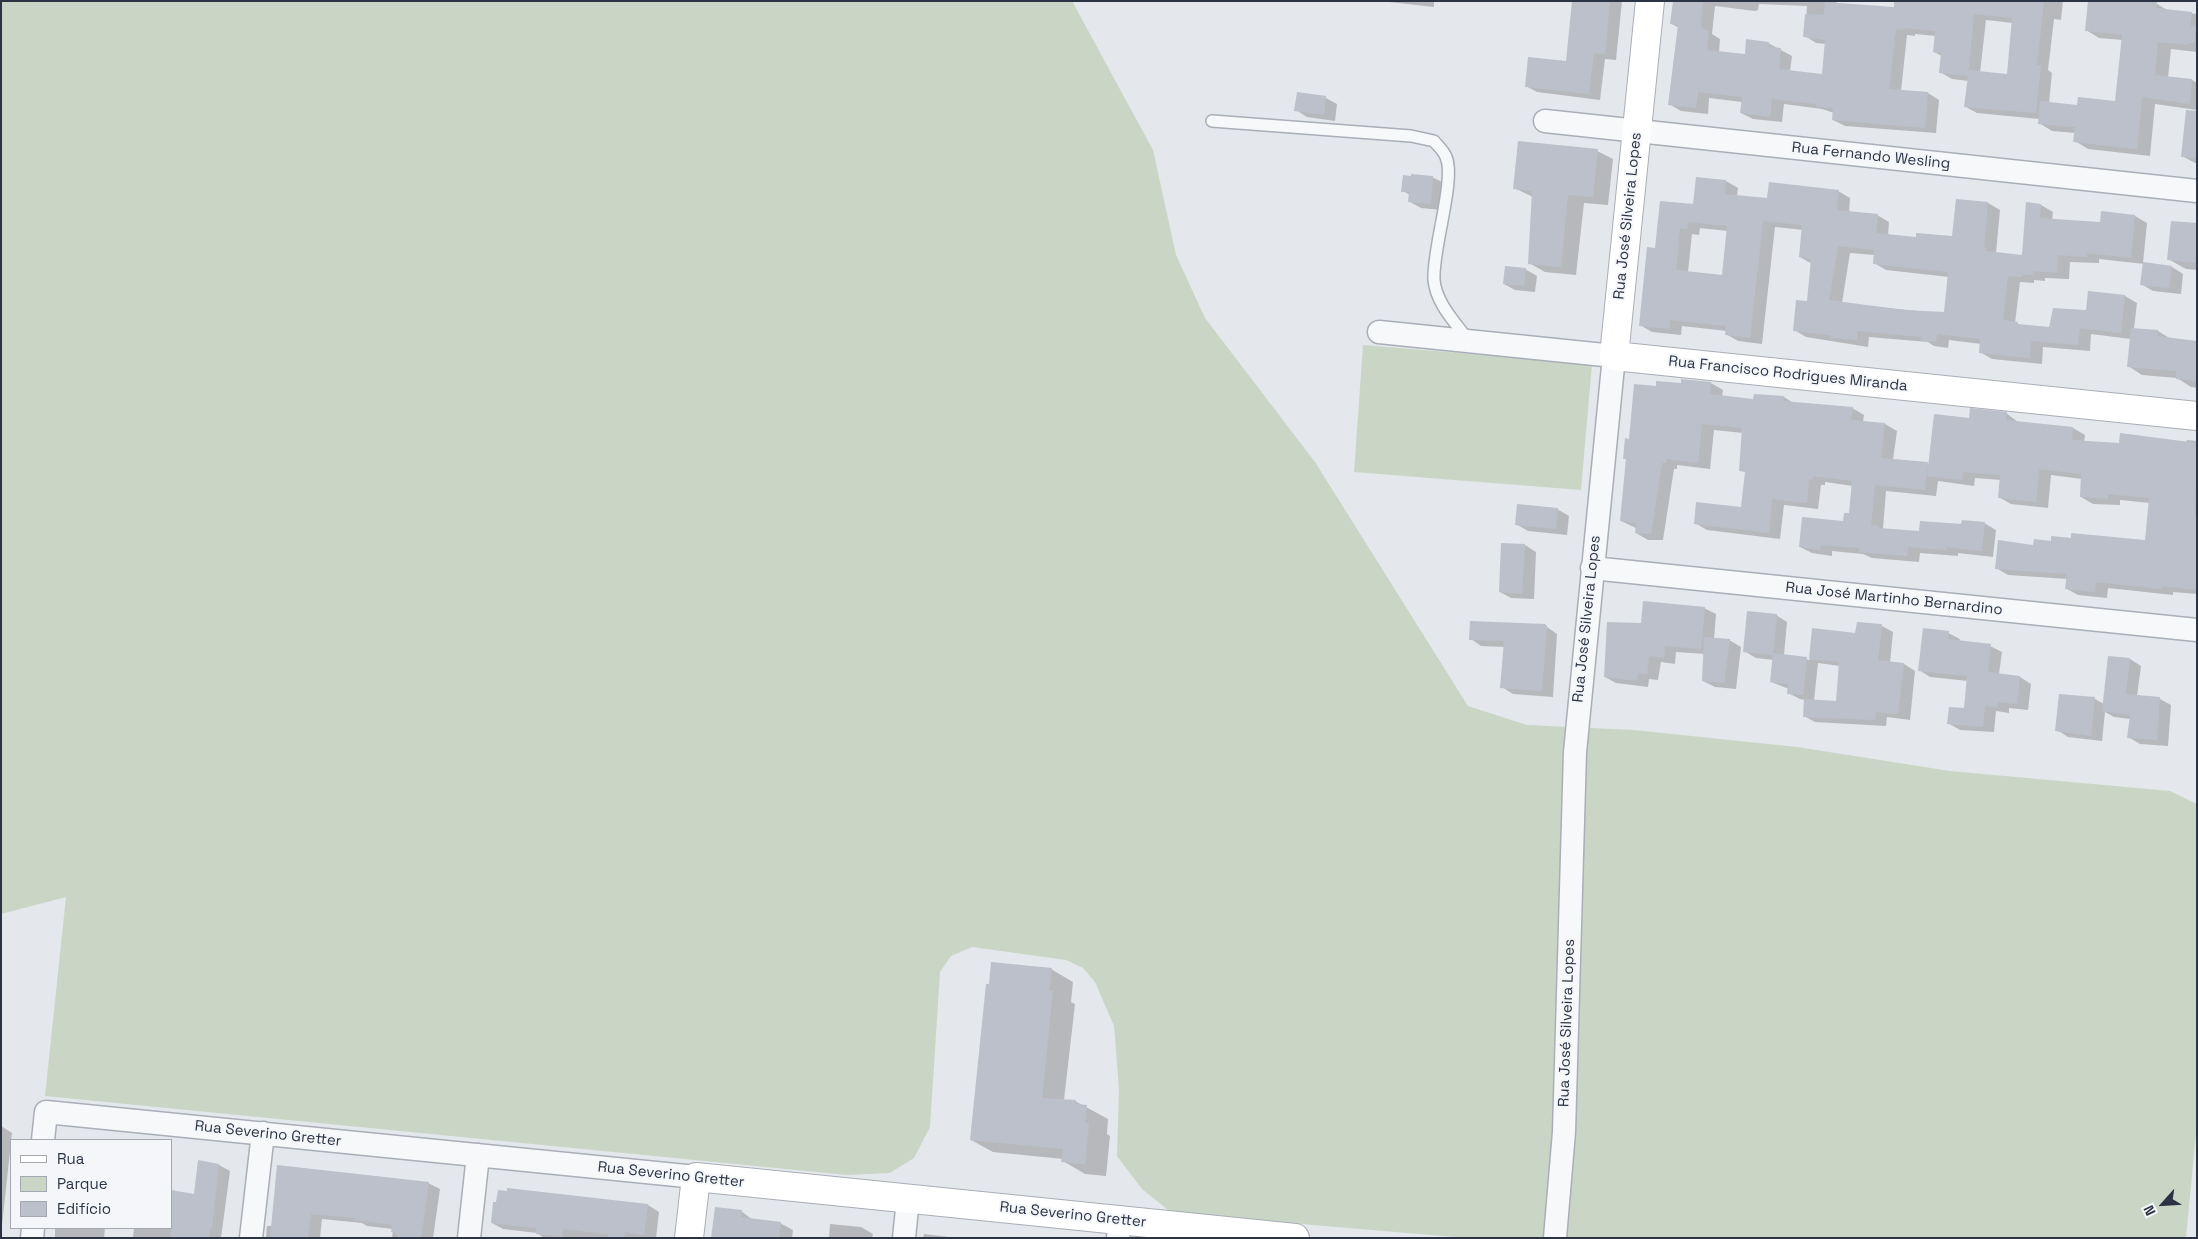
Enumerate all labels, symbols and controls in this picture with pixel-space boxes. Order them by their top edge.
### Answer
street label: Rua José Silveira Lopes [1610,131,1646,301]
street label: Rua Fernando Wesling [1791,139,1951,173]
street label: Rua Francisco Rodrigues Miranda [1668,352,1908,396]
street label: Rua José Silveira Lopes [1569,534,1605,704]
street label: Rua José Martinho Bernardino [1784,579,2004,619]
street label: Rua José Silveira Lopes [1555,939,1579,1107]
street label: Rua Severino Gretter [194,1117,342,1151]
legend [10,1139,172,1229]
text: Rua [57,1149,84,1168]
street label: Rua Severino Gretter [597,1158,745,1192]
text: Parque [57,1174,108,1193]
north arrow [2138,1179,2188,1229]
street label: Rua Severino Gretter [999,1198,1147,1232]
text: Edifício [57,1199,111,1218]
text: N [2139,1202,2160,1219]

